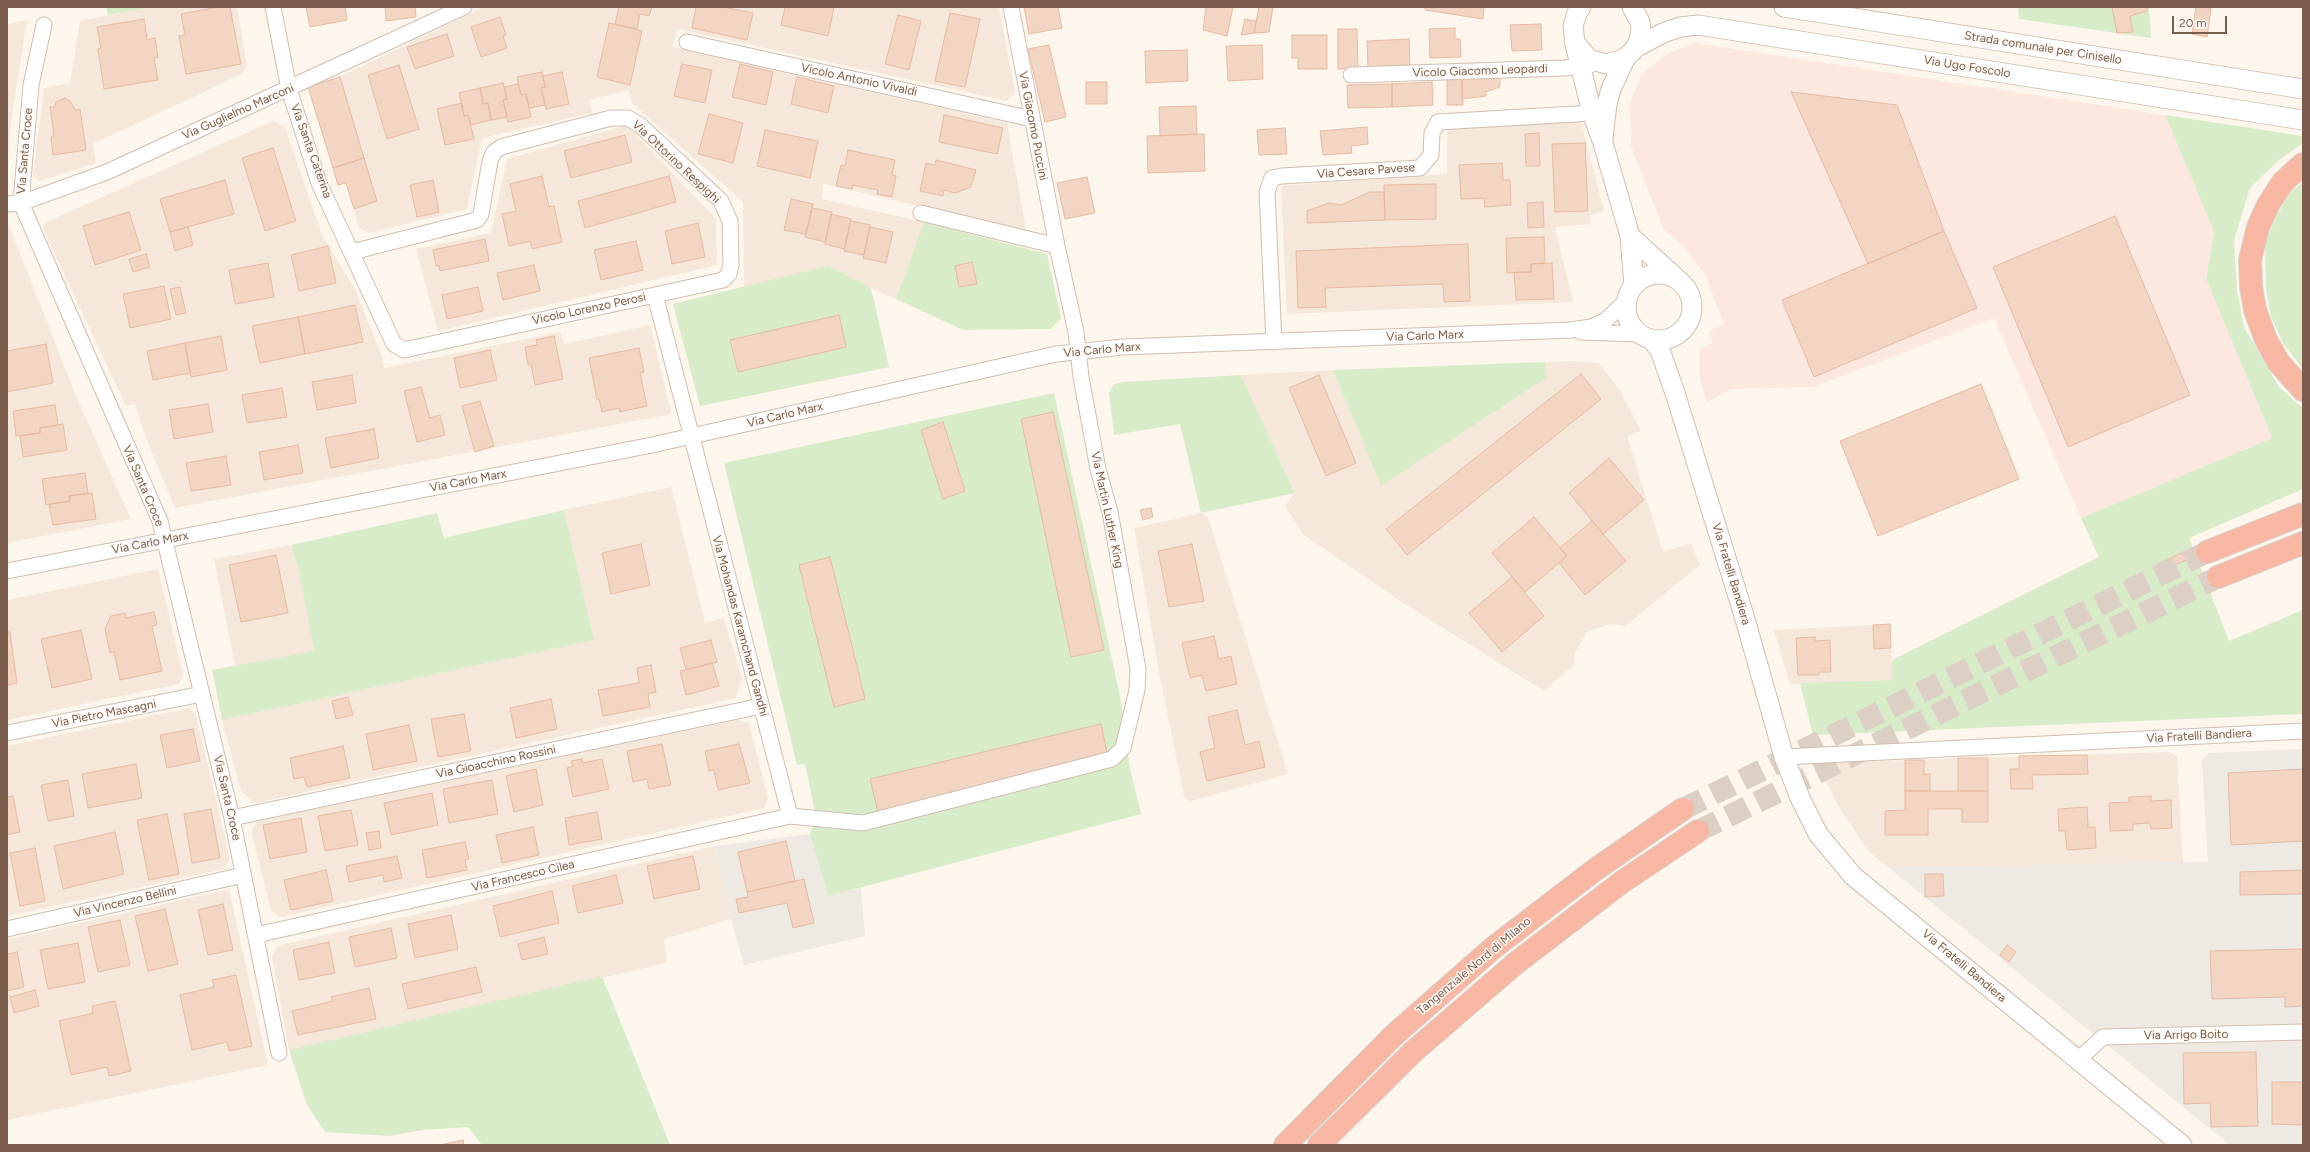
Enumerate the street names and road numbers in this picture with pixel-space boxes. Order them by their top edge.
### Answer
street label: Strada comunale per Cinisello [1963,28,2123,68]
street label: Via Ugo Foscolo [1923,53,2011,81]
street label: Vicolo Antonio Vivaldi [800,61,918,99]
street label: Vicolo Giacomo Leopardi [1412,61,1548,81]
street label: Via Giacomo Puccini [1015,70,1051,182]
street label: Via Guglielmo Marconi [180,81,296,143]
street label: Via Santa Caterina [287,102,335,200]
street label: Via Santa Croce [14,107,36,195]
street label: Via Ottorino Respighi [629,118,723,206]
street label: Via Cesare Pavese [1316,160,1416,182]
street label: Vicolo Lorenzo Perosi [531,290,647,328]
street label: Via Carlo Marx [1386,327,1464,345]
street label: Via Carlo Marx [1063,339,1141,361]
street label: Via Carlo Marx [746,399,824,431]
street label: Via Santa Croce [119,443,167,529]
street label: Via Martin Luther King [1088,450,1126,570]
street label: Via Carlo Marx [429,467,507,495]
street label: Via Fratelli Bandiera [1709,521,1753,627]
street label: Via Carlo Marx [111,529,189,557]
street label: Via Mohandas Karamchand Gandhi [709,534,771,718]
street label: Via Pietro Mascagni [51,697,157,731]
street label: Via Fratelli Bandiera [2146,726,2252,746]
street label: Via Gioacchino Rossini [435,742,557,782]
street label: Via Santa Croce [210,754,244,842]
street label: Via Francesco Cilea [470,857,576,895]
street label: Via Vincenzo Bellini [72,883,178,921]
street label: Tangenziale Nord di Milano [1414,914,1534,1018]
street label: Via Fratelli Bandiera [1919,927,2009,1005]
street label: Via Arrigo Boito [2144,1027,2228,1043]

